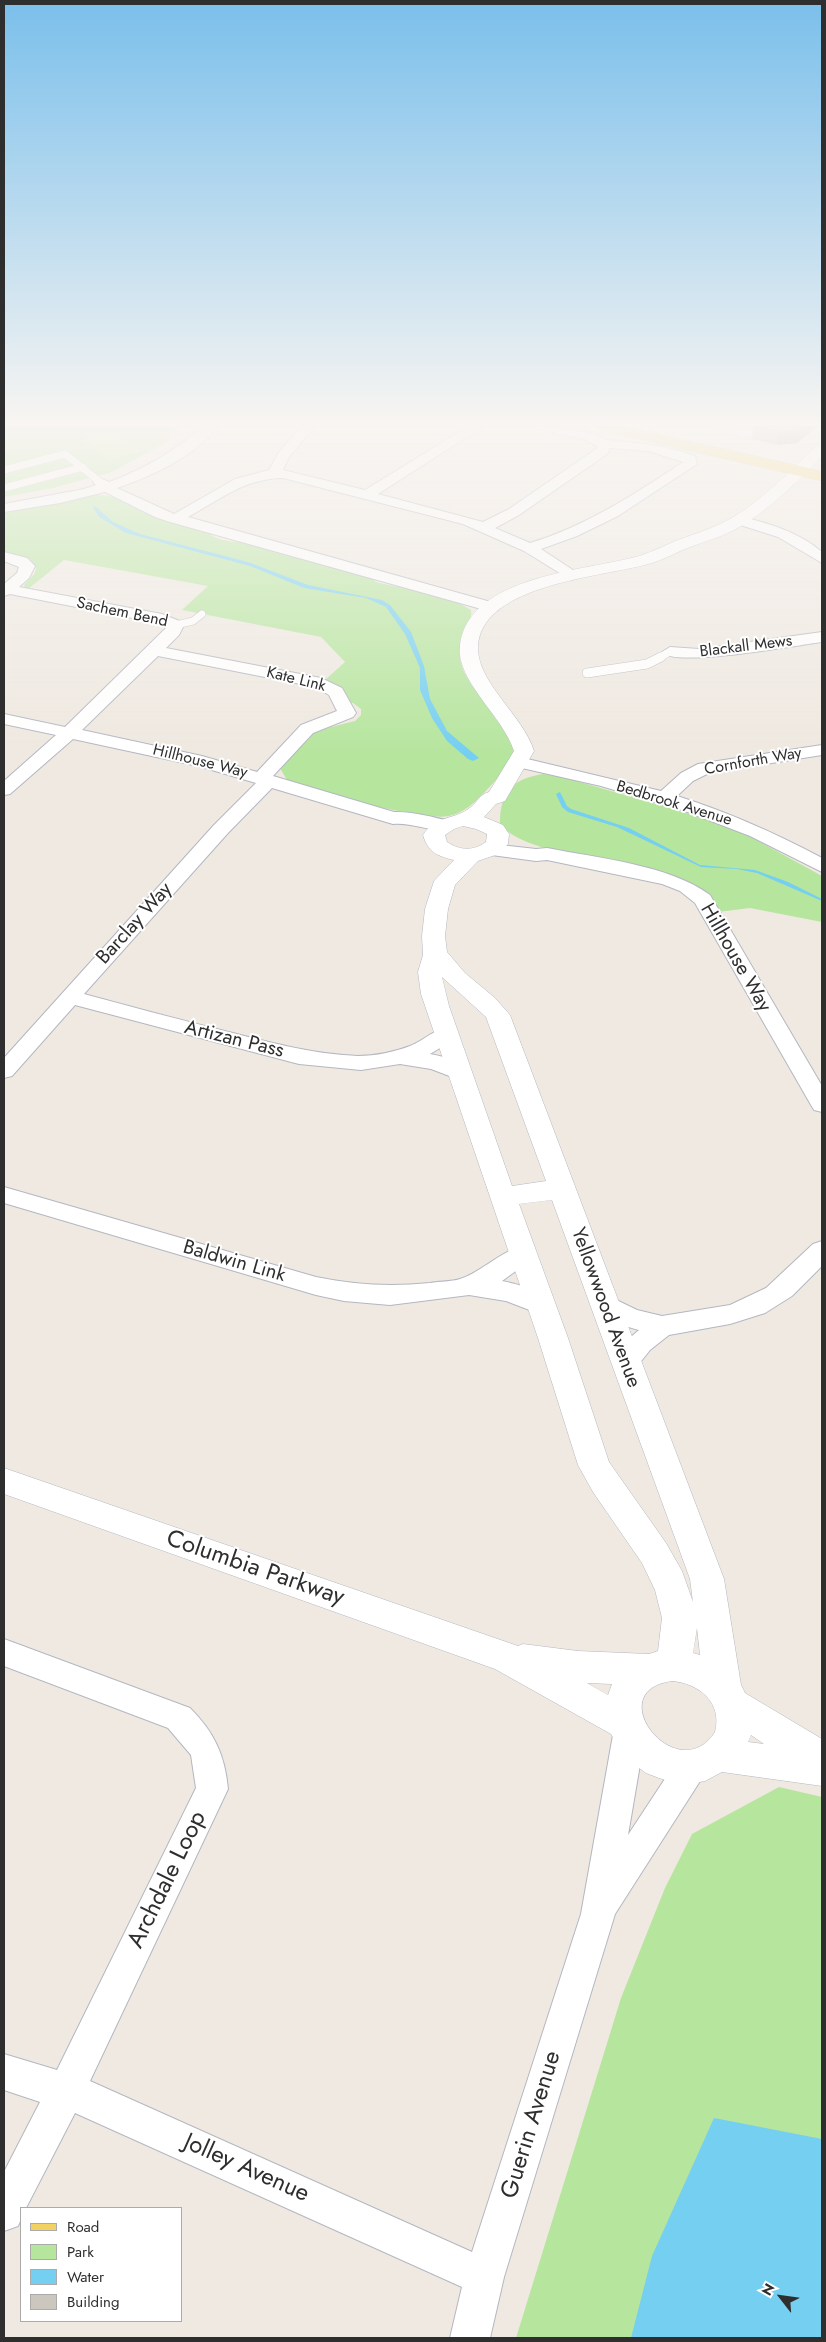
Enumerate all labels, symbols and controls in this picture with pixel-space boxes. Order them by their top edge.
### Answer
street label: Sachem Bend [75,594,169,632]
street label: Blackall Mews [699,632,793,662]
street label: Kate Link [264,663,328,697]
street label: Hillhouse Way [151,741,249,783]
street label: Cornforth Way [703,744,803,780]
street label: Bedbrook Avenue [614,777,734,831]
street label: Barclay Way [92,878,178,970]
street label: Hillhouse Way [694,900,776,1016]
street label: Artizan Pass [182,1016,286,1064]
street label: Yellowwood Avenue [565,1225,645,1391]
street label: Baldwin Link [180,1236,288,1288]
street label: Columbia Parkway [162,1525,348,1613]
street label: Archdale Loop [122,1807,214,1953]
street label: Guerin Avenue [496,2048,568,2202]
street label: Jolley Avenue [179,2129,313,2209]
legend [20,2207,182,2322]
text: Road [67,2216,99,2238]
text: Park [67,2241,94,2263]
text: Water [67,2266,104,2288]
north arrow [756,2272,806,2322]
text: N [757,2280,779,2299]
text: Building [67,2291,119,2313]

